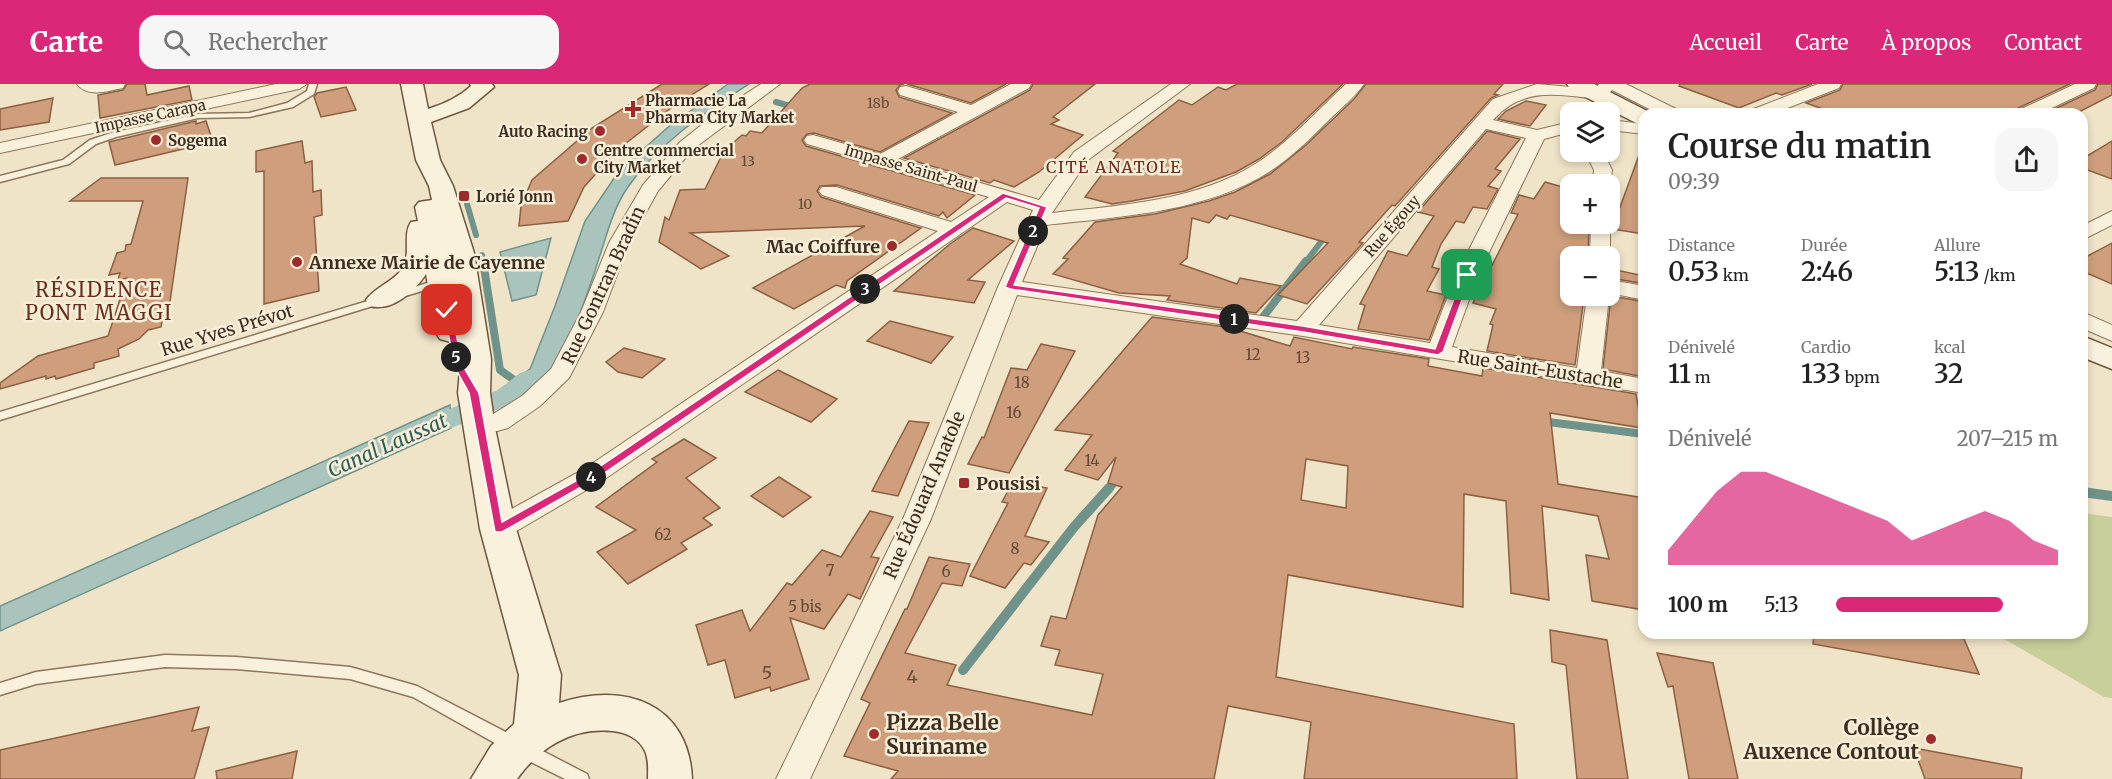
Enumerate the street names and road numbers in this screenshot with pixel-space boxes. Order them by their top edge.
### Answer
street label: Impasse Carapa [93,95,207,137]
street label: Impasse Saint-Paul [842,140,980,196]
street label: Rue Égouy [1359,190,1424,261]
street label: Rue Gontran Bradin [556,202,650,368]
street label: Rue Yves Prévot [158,299,296,361]
street label: Rue Saint-Eustache [1456,345,1624,393]
street label: Rue Édouard Anatole [878,408,970,582]

